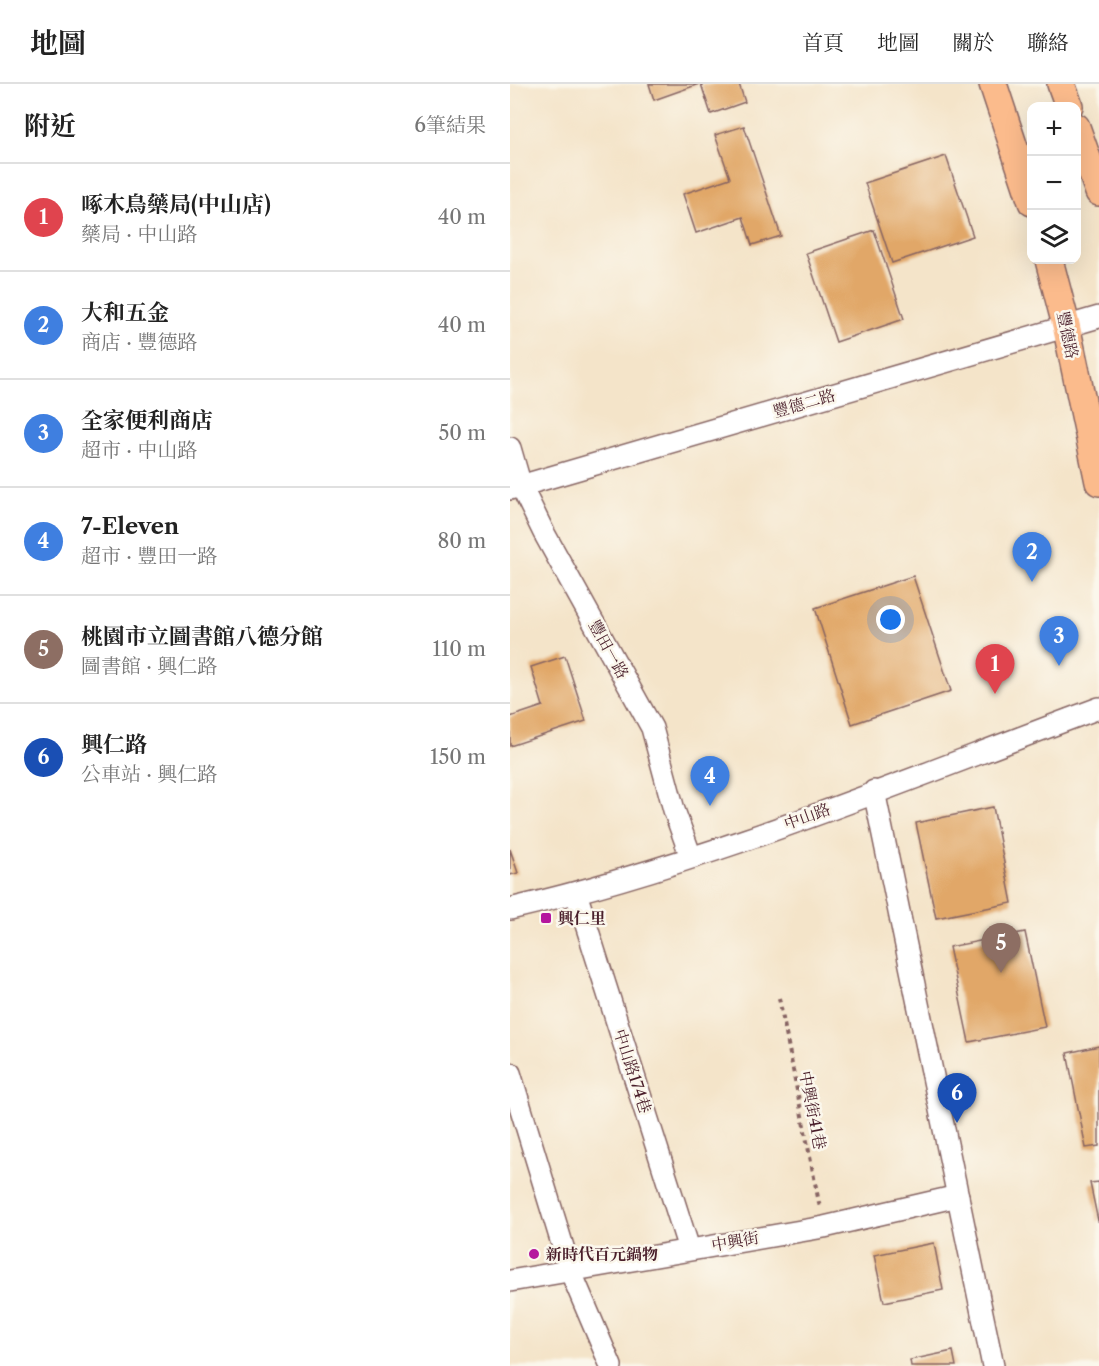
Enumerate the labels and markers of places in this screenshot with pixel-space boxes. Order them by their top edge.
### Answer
pin: 2 [1012,532,1052,582]
pin: 3 [1040,616,1078,666]
pin: 1 [976,644,1014,694]
pin: 4 [690,756,730,806]
place label: 興仁里 [558,908,606,928]
marker: 興仁里 [539,911,553,925]
pin: 5 [982,924,1020,973]
pin: 6 [938,1074,976,1123]
place label: 新時代百元鍋物 [546,1244,658,1264]
marker: 新時代百元鍋物 [527,1247,541,1261]

